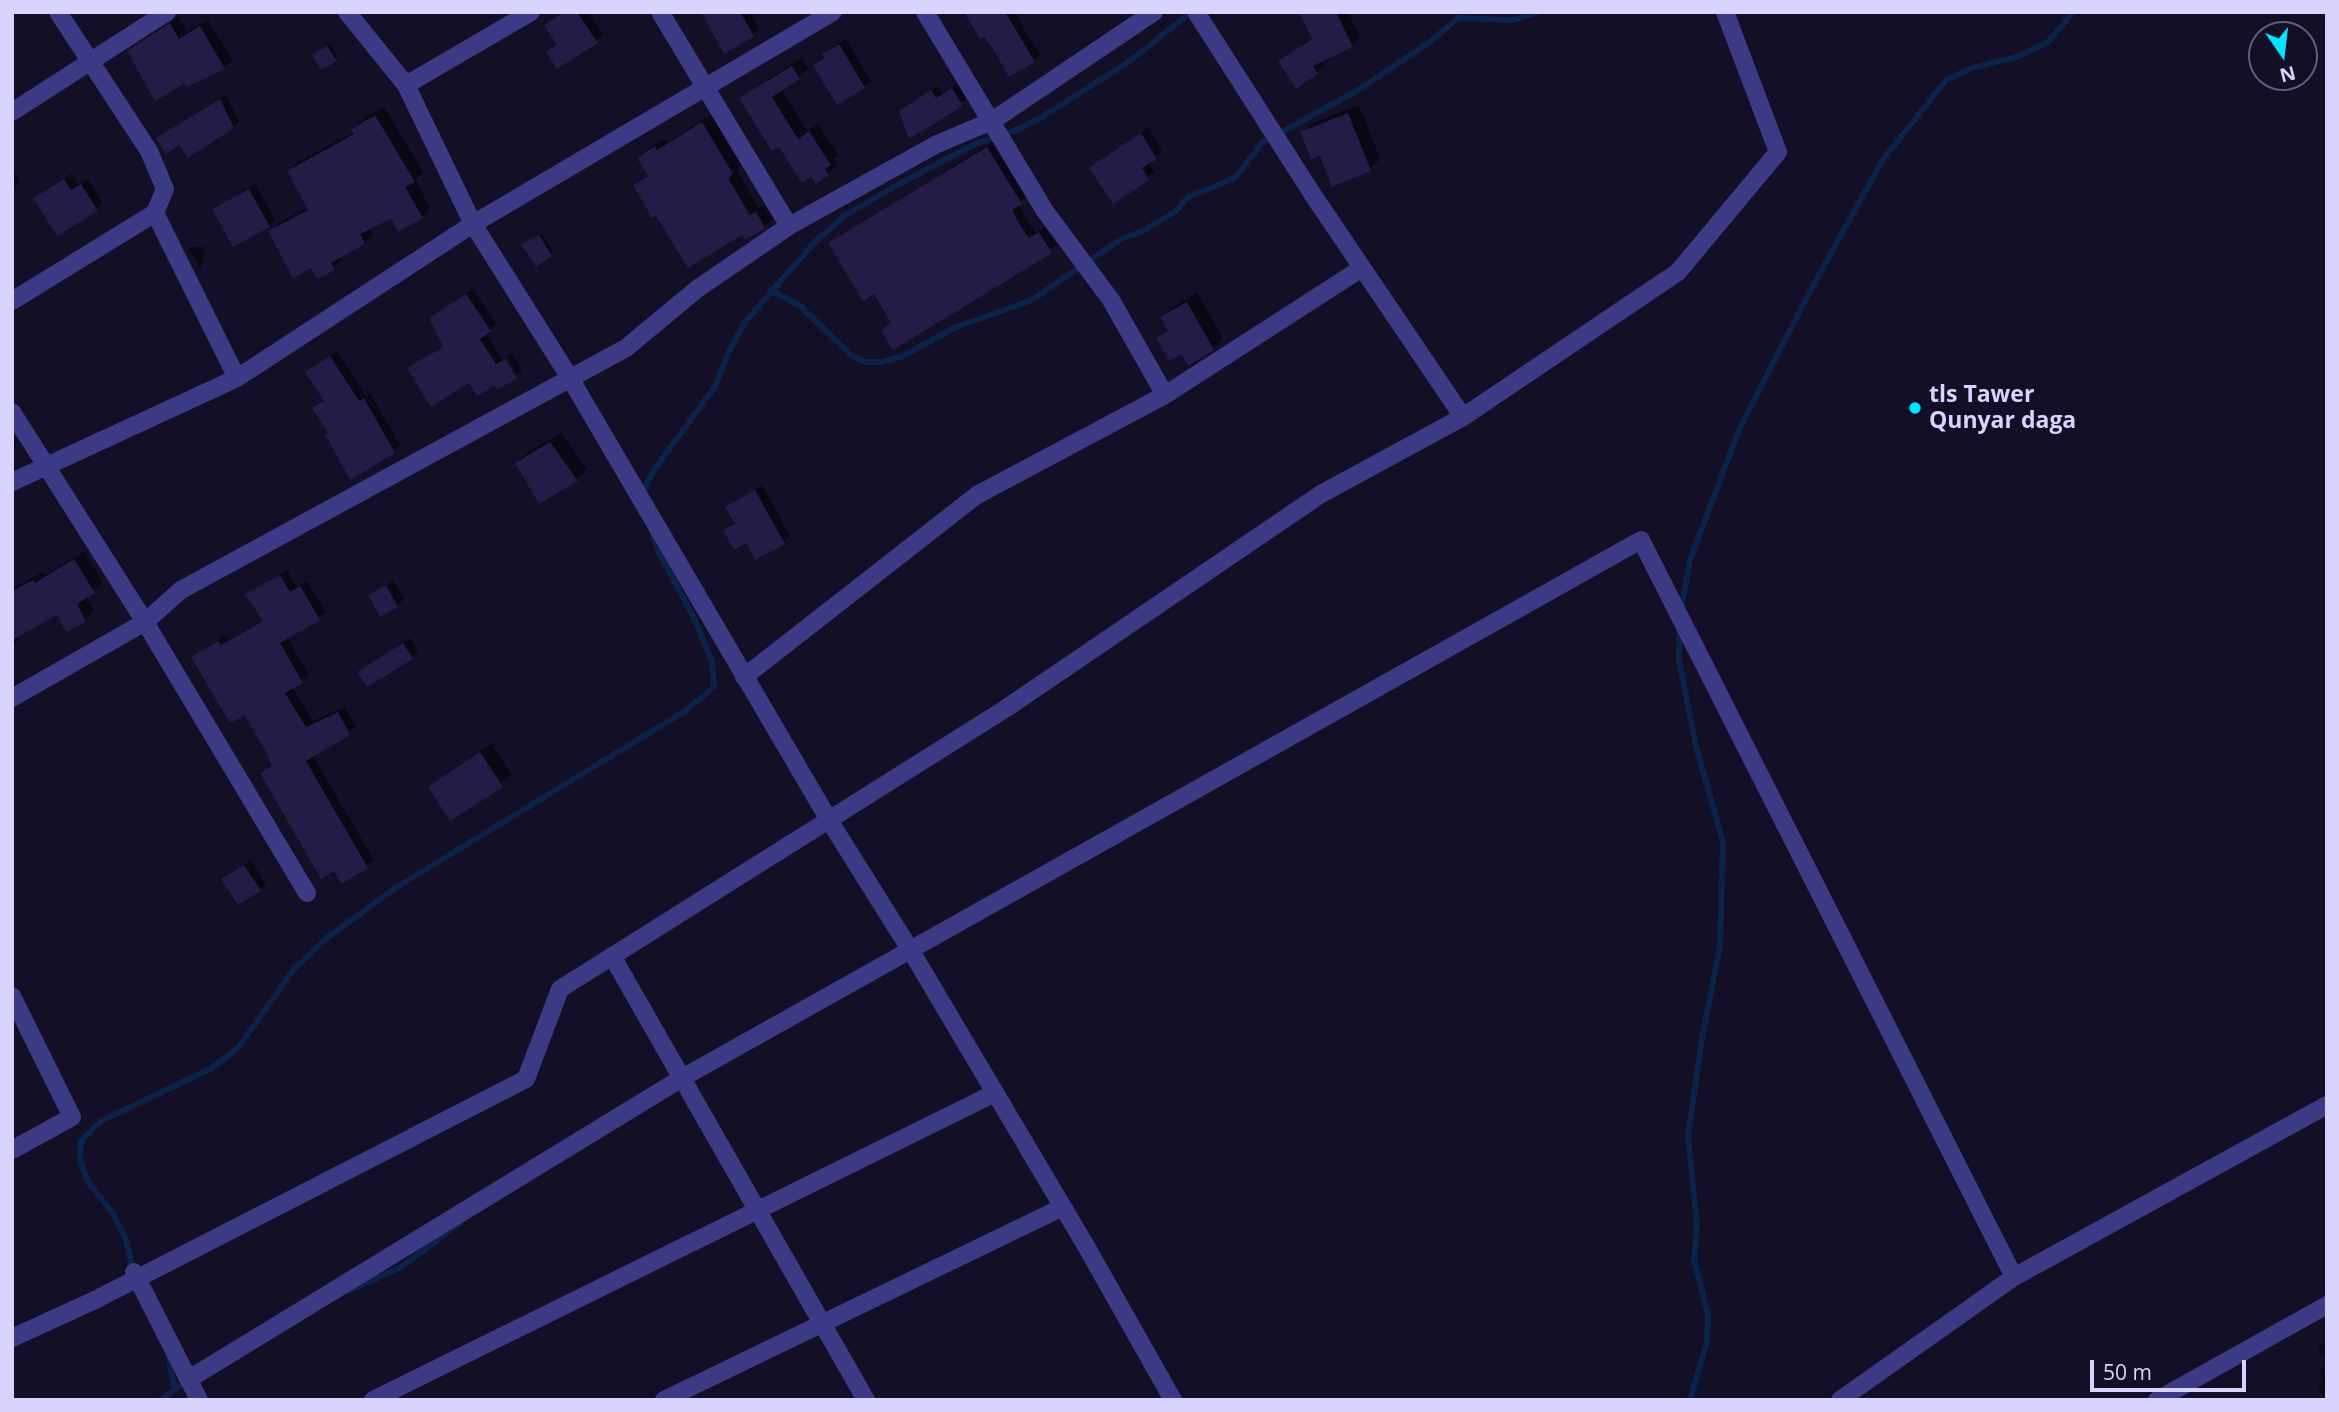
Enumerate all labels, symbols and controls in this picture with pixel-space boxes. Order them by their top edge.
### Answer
north arrow [2248,21,2318,91]
text: N [2277,60,2298,89]
place label: tls Tawer Qunyar daga [1929,381,2076,435]
marker: tls Tawer Qunyar daga [1907,400,1923,416]
scale bar [2094,1346,2250,1390]
text: 50 m [2103,1358,2152,1386]

